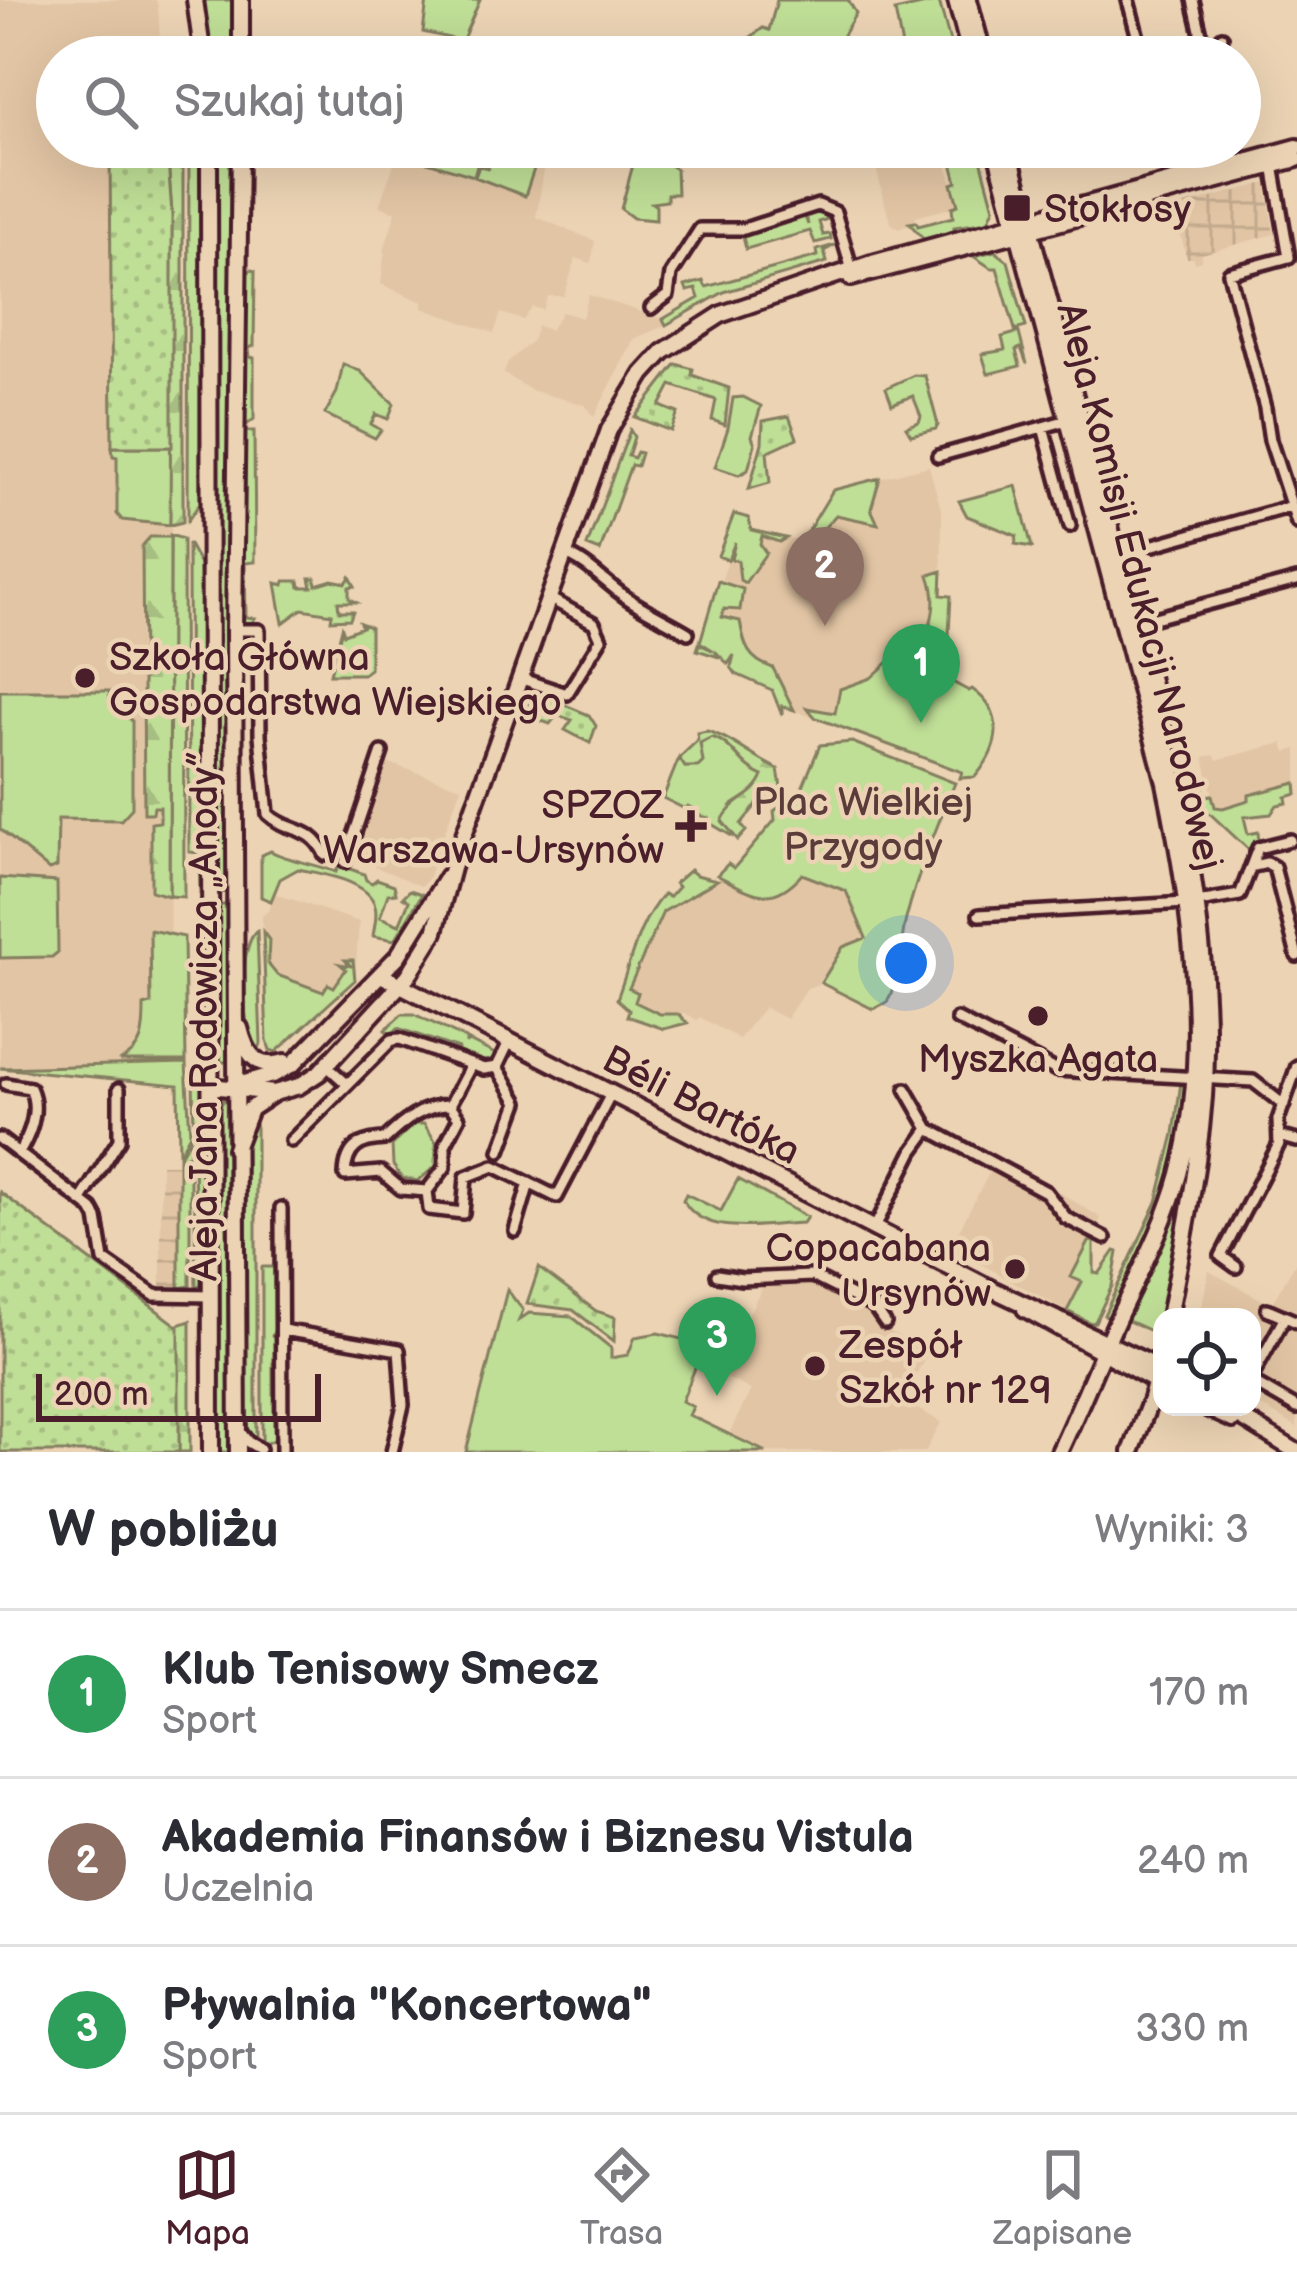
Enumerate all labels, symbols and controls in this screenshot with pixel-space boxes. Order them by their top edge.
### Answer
search box [36,36,1261,168]
icon: search [78,69,144,135]
text: Szukaj tutaj [174,75,405,130]
place label: Stokłosy [1044,187,1191,234]
marker: Stokłosy [1001,192,1033,224]
street label: Aleja Komisji Edukacji Narodowej [1045,298,1232,875]
pin: 2 [786,527,864,626]
pin: 1 [882,624,960,723]
place label: Szkoła Główna Gospodarstwa Wiejskiego [109,635,562,727]
marker: Szkoła Główna Gospodarstwa Wiejskiego [72,665,98,691]
street label: Aleja Jana Rodowicza „Anody” [182,751,229,1281]
park label: Plac Wielkiej Przygody [753,780,973,872]
place label: SPZOZ Warszawa-Ursynów [323,783,664,875]
marker: SPZOZ Warszawa-Ursynów [675,810,707,842]
your location [876,933,936,993]
marker: Myszka Agata [1025,1003,1051,1029]
street label: Béli Bartóka [594,1036,807,1176]
place label: Myszka Agata [918,1037,1158,1084]
place label: Copacabana Ursynów [766,1226,991,1318]
marker: Copacabana Ursynów [1002,1256,1028,1282]
pin: 3 [678,1297,756,1396]
map controls [1153,1308,1261,1416]
button: locate [1153,1308,1261,1416]
place label: Zespół Szkół nr 129 [838,1323,1052,1415]
marker: Zespół Szkół nr 129 [802,1353,828,1379]
scale bar [36,1368,321,1421]
text: 200 m [54,1375,148,1415]
text: W pobliżu [48,1500,279,1561]
text: Wyniki: 3 [1094,1507,1249,1554]
text: Klub Tenisowy Smecz [162,1643,598,1698]
text: 1 [79,1670,95,1717]
text: 170 m [1149,1670,1249,1717]
text: Sport [162,1698,257,1745]
text: Akademia Finansów i Biznesu Vistula [162,1811,914,1866]
text: 2 [75,1838,99,1885]
text: 240 m [1137,1838,1249,1885]
text: Uczelnia [162,1866,314,1913]
text: Pływalnia "Koncertowa" [162,1979,652,2034]
text: 3 [76,2006,98,2053]
text: 330 m [1135,2006,1249,2053]
text: Sport [162,2034,257,2081]
tab: Mapa [165,2142,250,2254]
tab: Trasa [580,2142,663,2254]
tab: Zapisane [993,2142,1132,2254]

